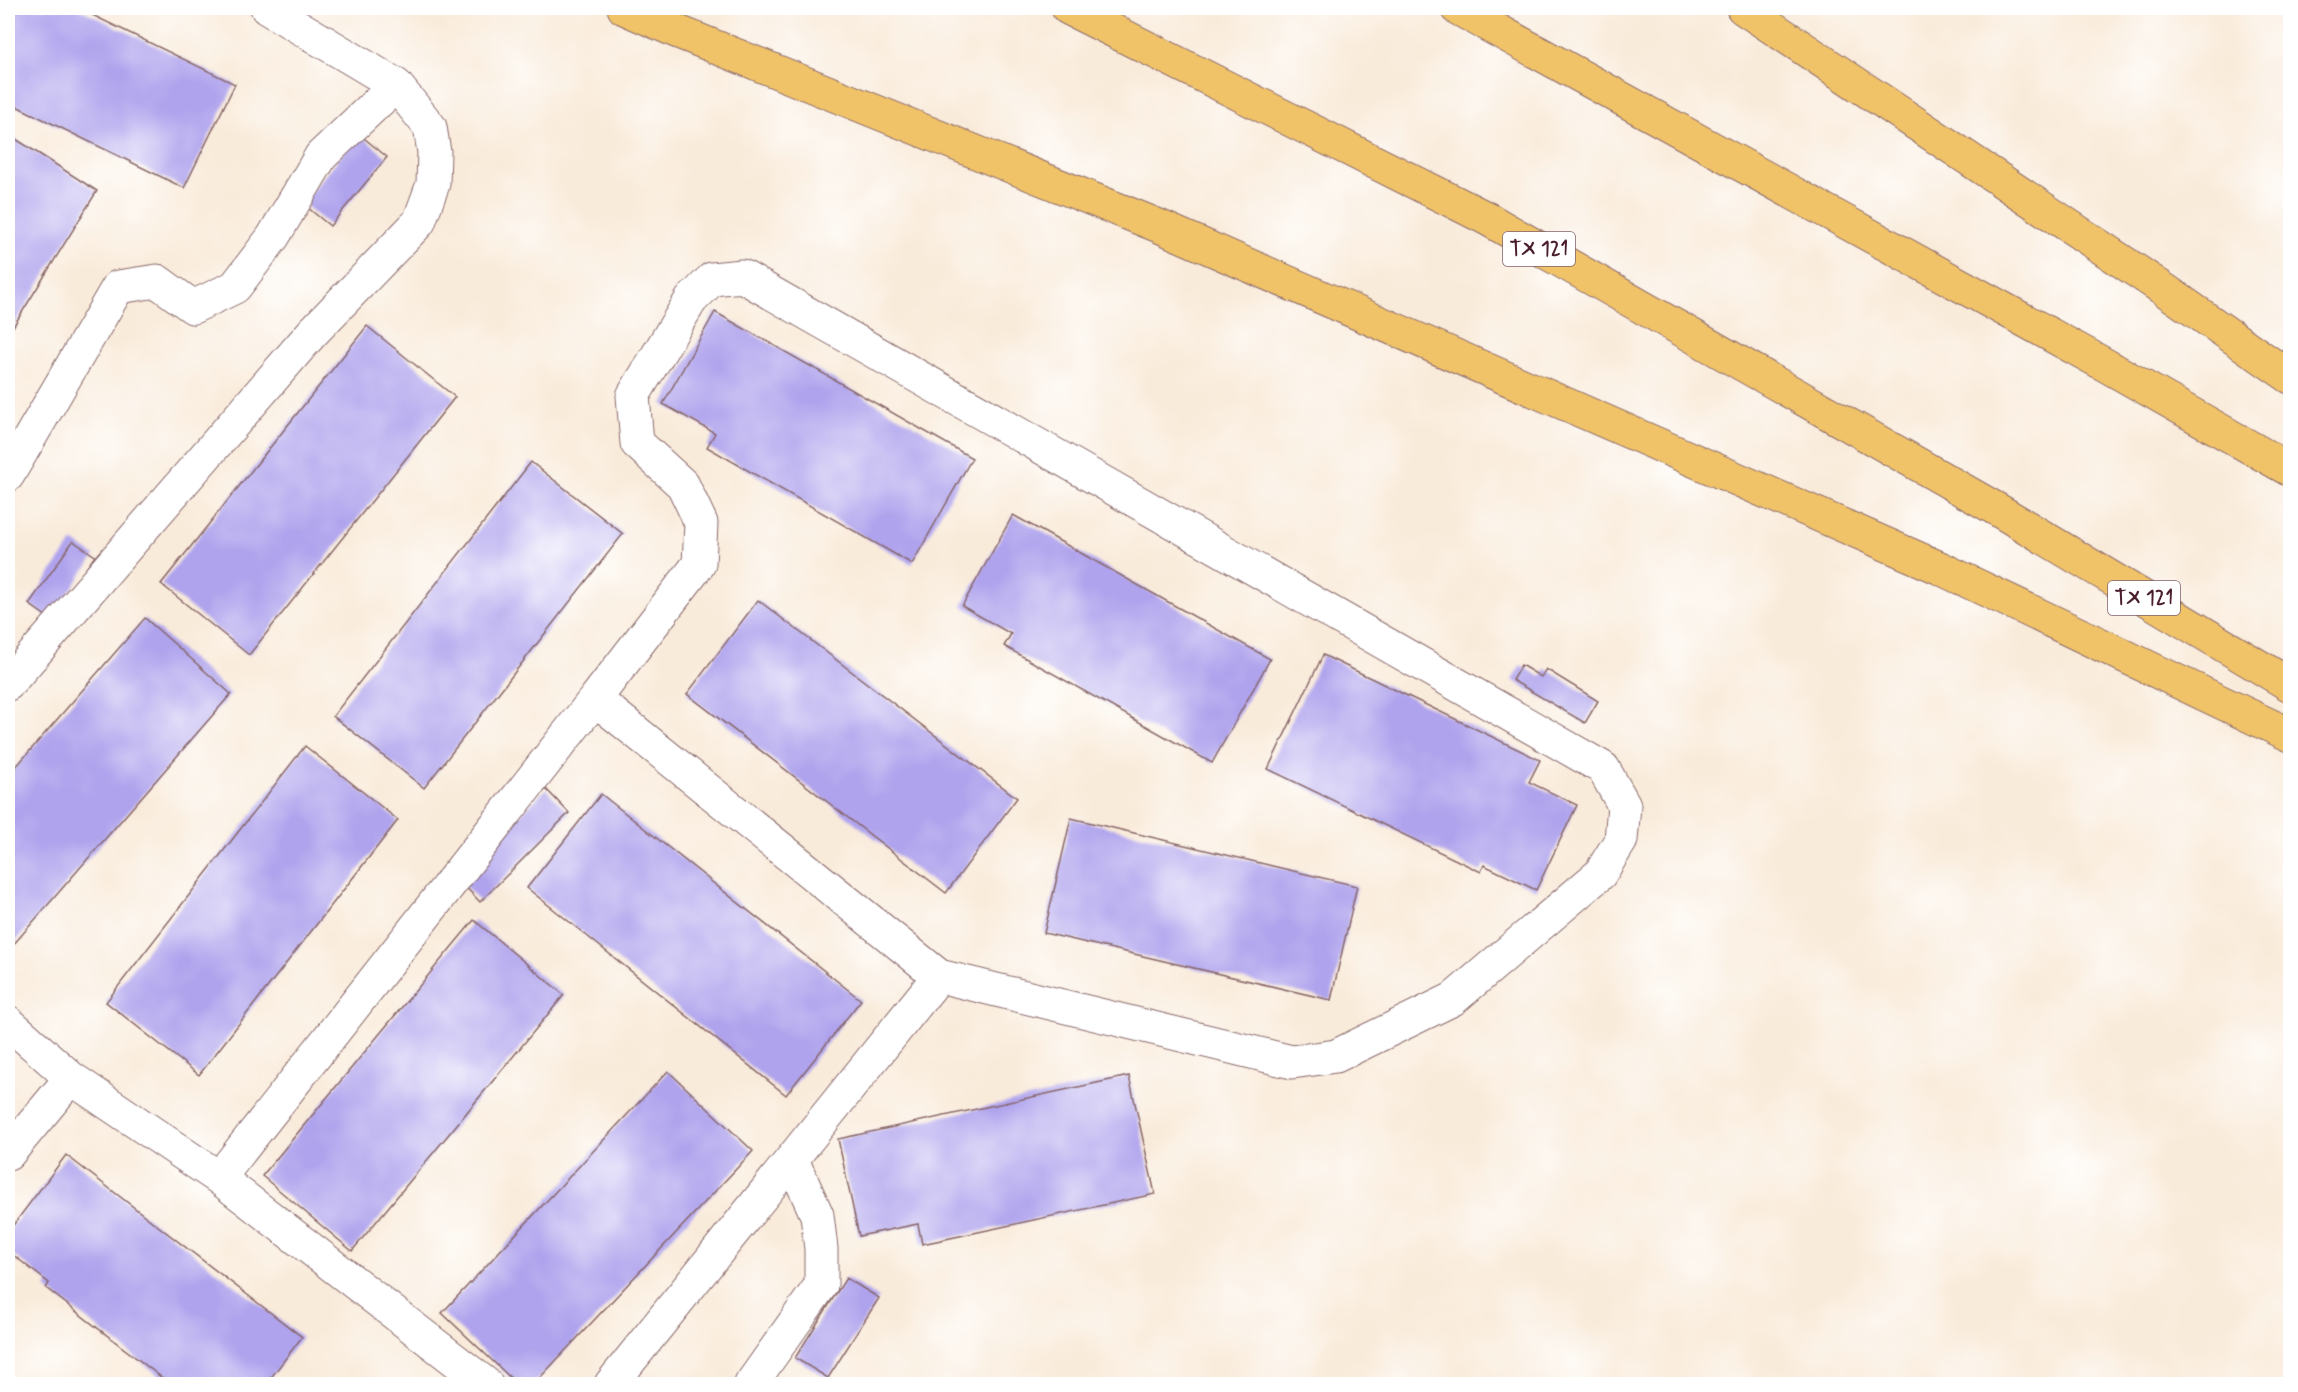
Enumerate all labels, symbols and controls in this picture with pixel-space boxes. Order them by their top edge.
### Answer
road number: TX 121 [1503,232,1575,266]
road number: TX 121 [2108,581,2180,615]

